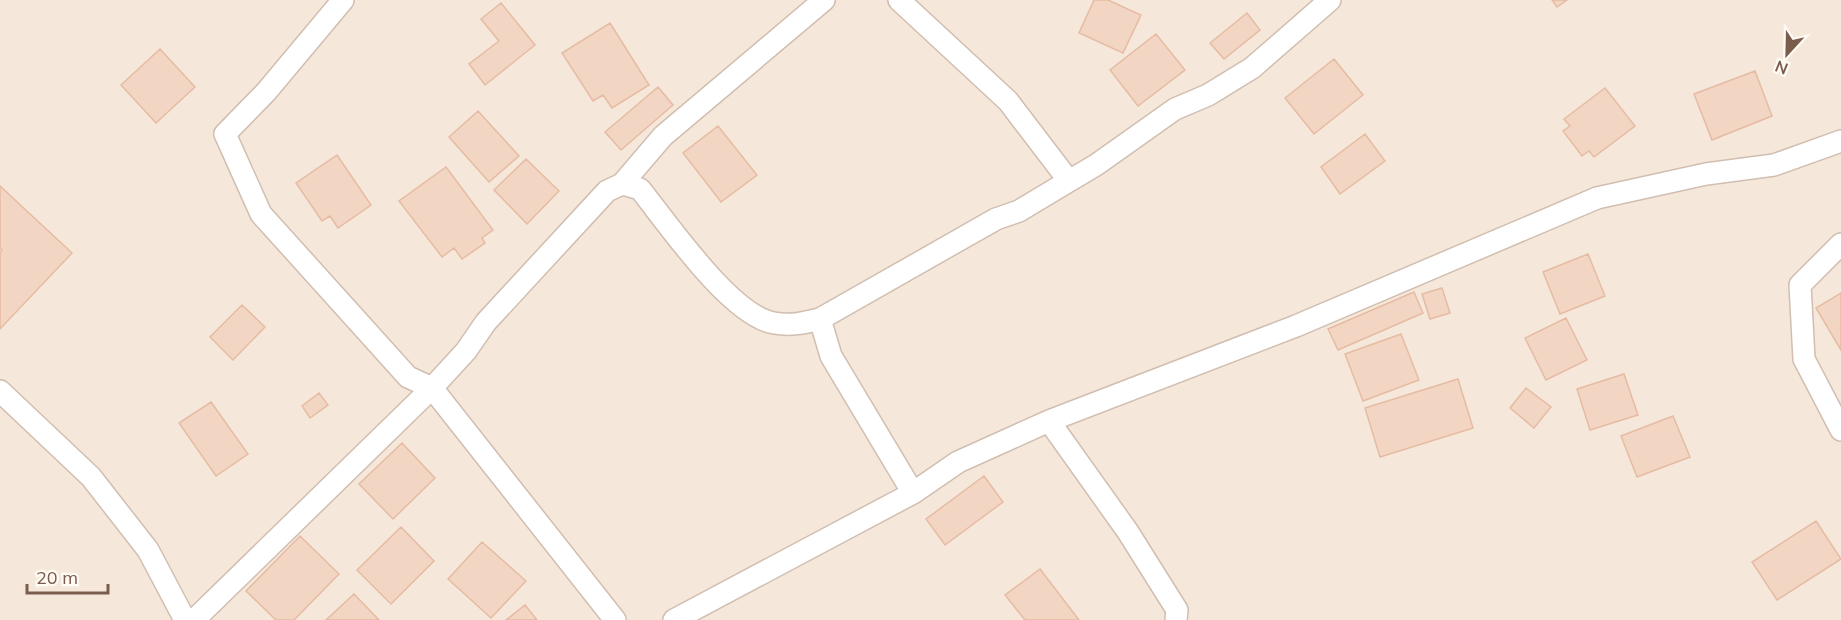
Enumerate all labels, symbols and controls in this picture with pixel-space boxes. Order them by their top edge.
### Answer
north arrow [1757,24,1817,84]
text: N [1772,56,1791,79]
scale bar [27,557,108,595]
text: 20 m [36,566,78,589]

